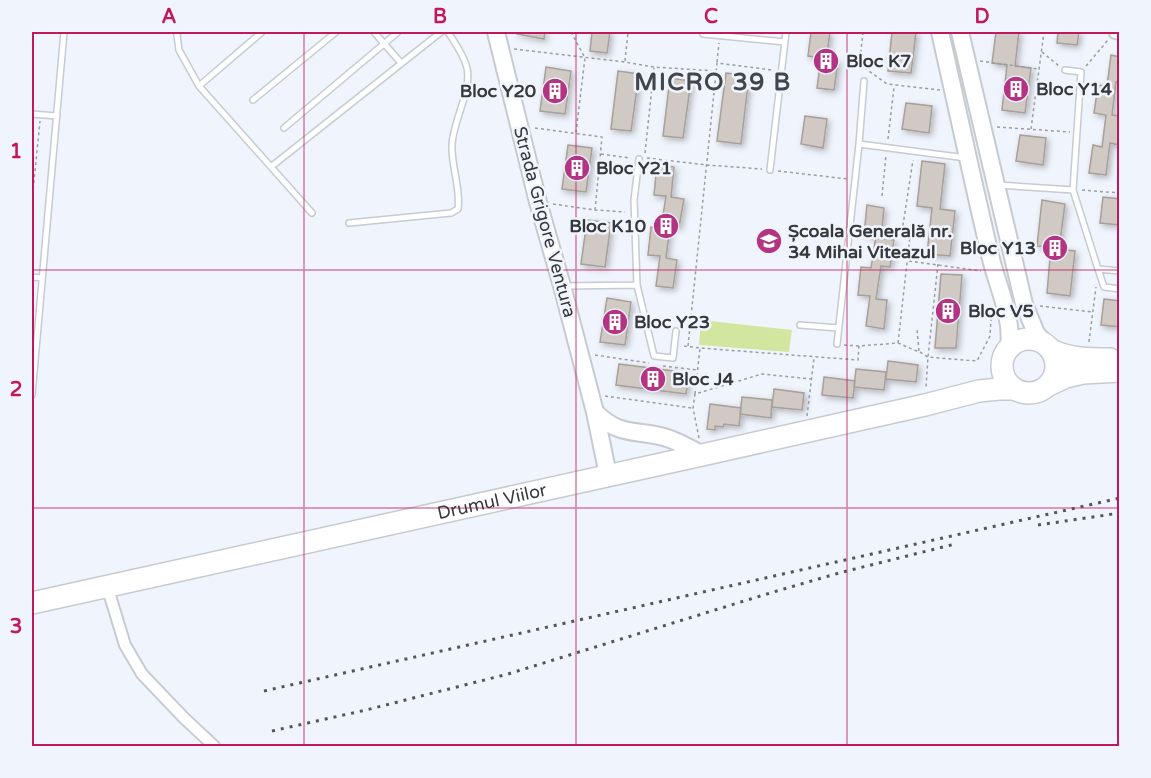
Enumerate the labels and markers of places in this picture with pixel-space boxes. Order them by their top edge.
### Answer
building icon: Bloc K7 [811,46,841,76]
place label: Bloc K7 [846,50,911,72]
building icon: Bloc Y14 [1001,74,1031,104]
building icon: Bloc Y20 [540,76,570,106]
place label: Bloc Y14 [1036,78,1113,100]
place label: Bloc Y20 [460,80,536,102]
building icon: Bloc Y21 [562,153,592,183]
place label: Bloc Y21 [596,157,672,179]
building icon: Bloc K10 [651,211,681,241]
place label: Bloc K10 [569,215,646,237]
place label: Școala Generală nr. 34 Mihai Viteazul [788,220,952,263]
school or university icon: Școala Generală nr. 34 Mihai Viteazul [754,226,784,256]
building icon: Bloc Y13 [1040,233,1070,263]
place label: Bloc Y13 [960,237,1036,259]
building icon: Bloc V5 [933,296,963,326]
place label: Bloc V5 [968,300,1034,322]
building icon: Bloc Y23 [600,307,630,337]
place label: Bloc Y23 [634,311,710,333]
building icon: Bloc J4 [638,364,668,394]
place label: Bloc J4 [672,368,734,390]

